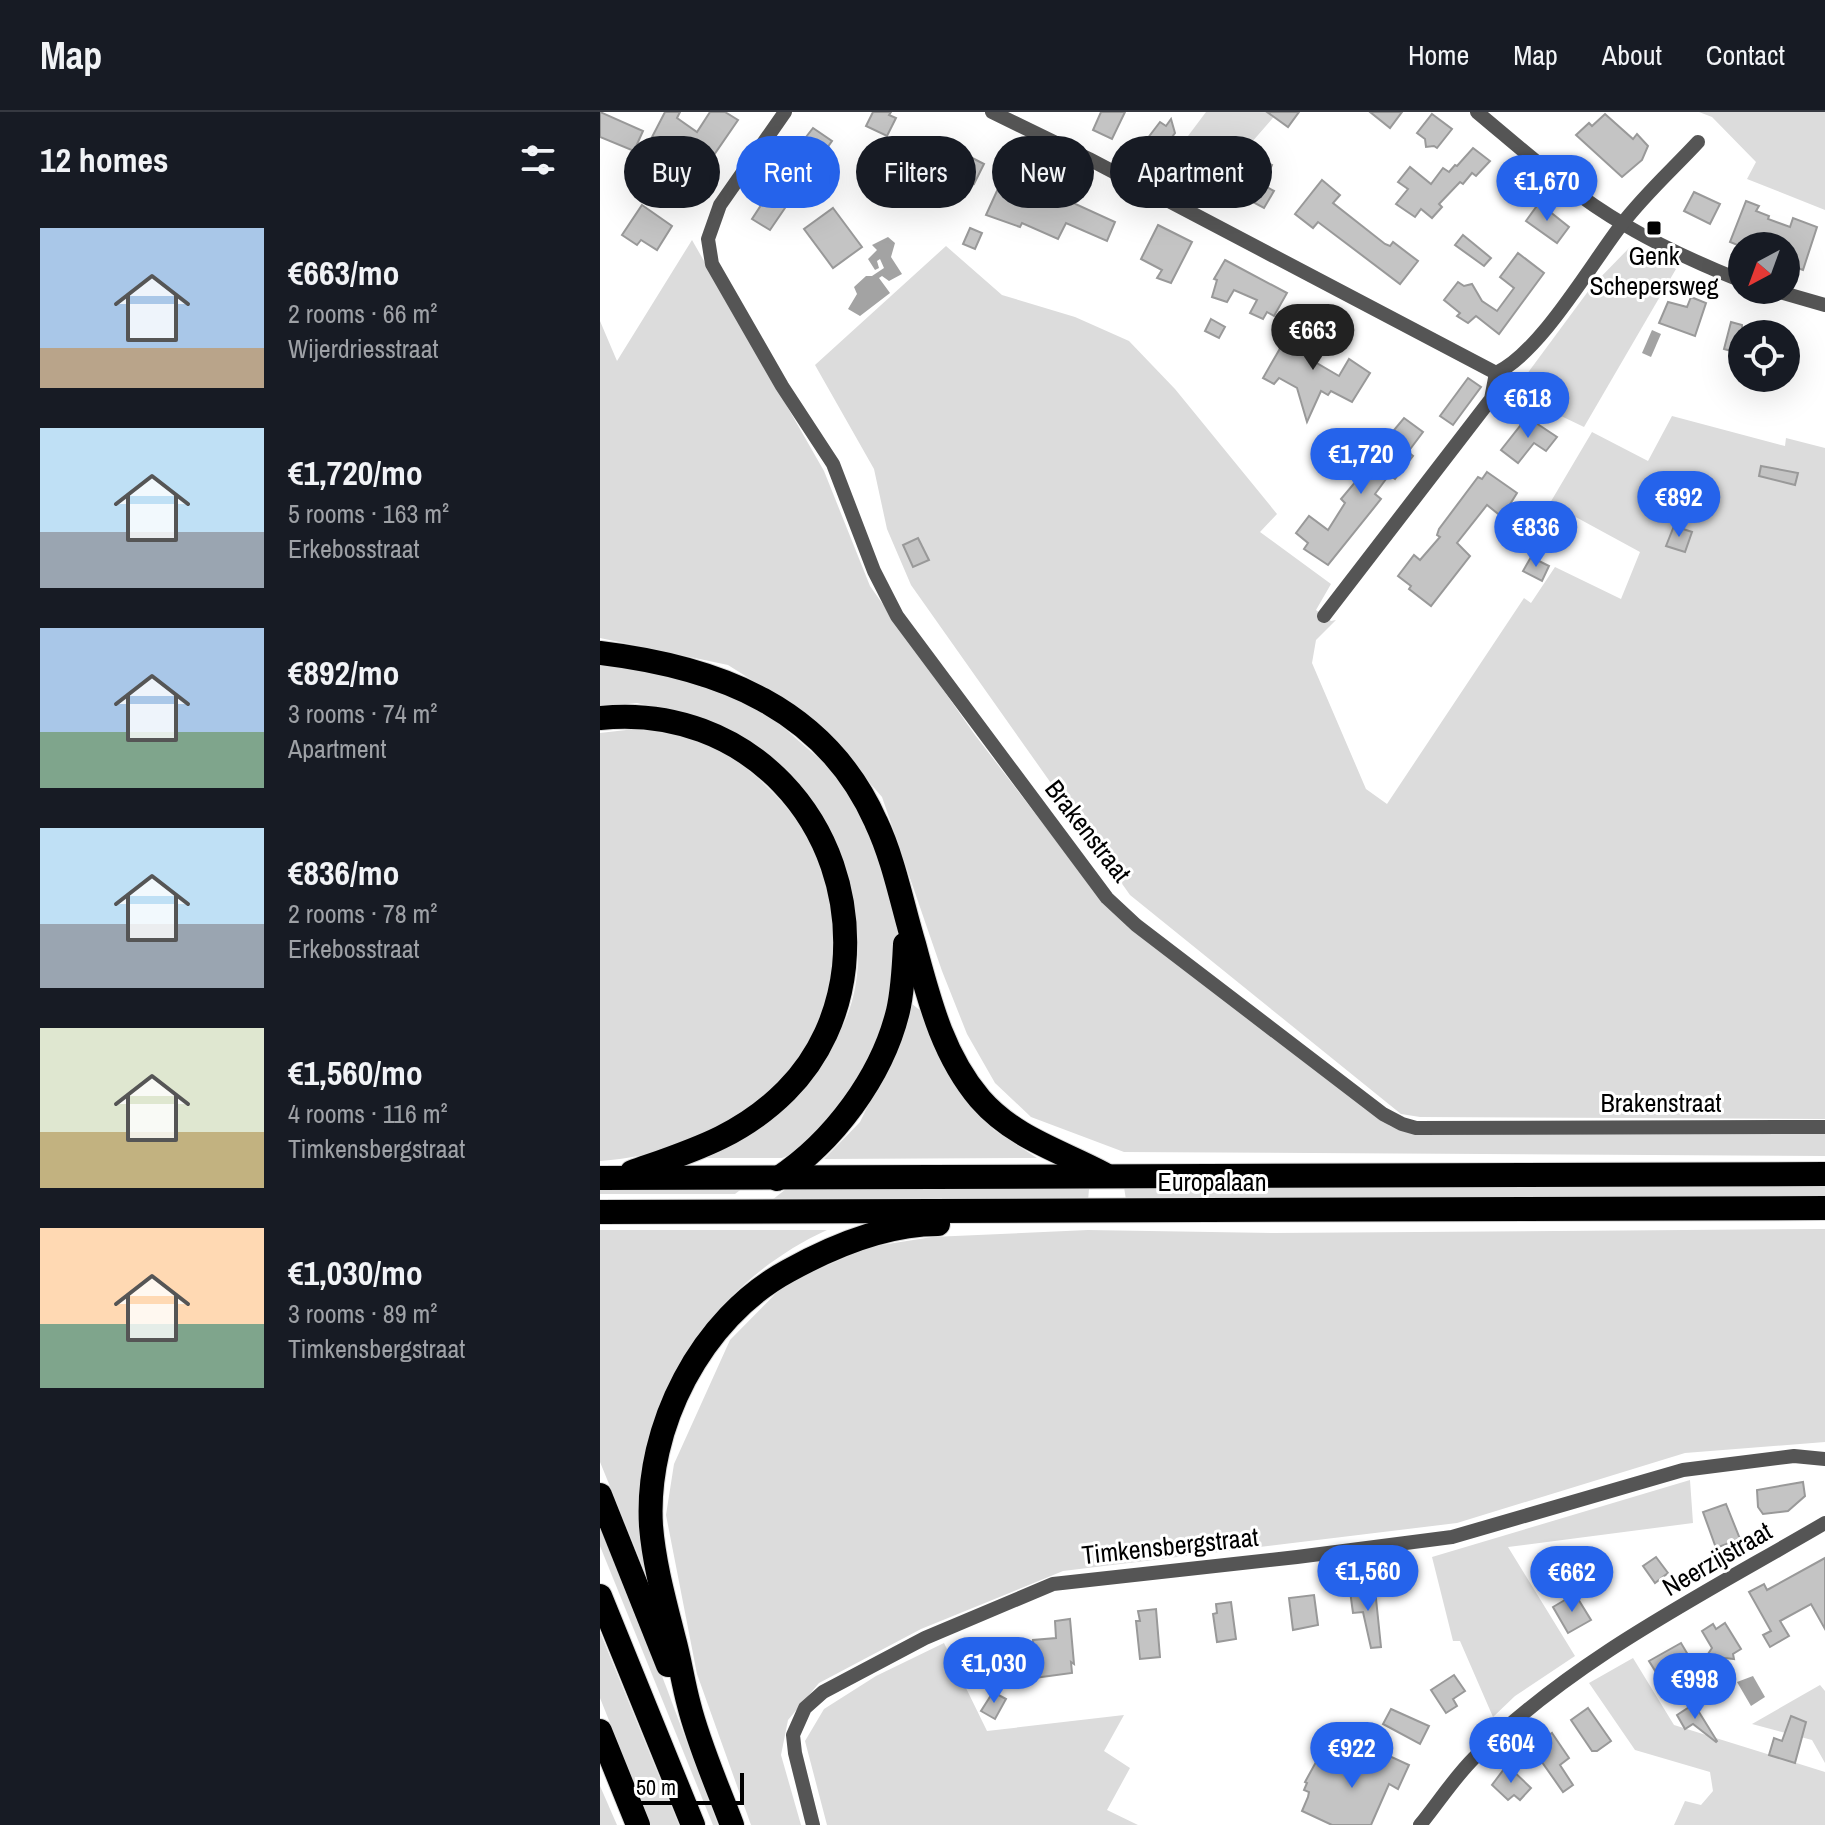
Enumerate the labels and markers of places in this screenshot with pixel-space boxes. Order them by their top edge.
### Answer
pin: €1,670 [1482,155,1612,223]
marker: Genk Schepersweg [1645,219,1663,237]
place label: Genk Schepersweg [1589,238,1719,303]
pin: €663 [1266,304,1360,372]
pin: €618 [1481,372,1575,440]
pin: €1,720 [1296,428,1426,496]
pin: €892 [1632,471,1726,539]
pin: €836 [1489,501,1583,569]
pin: €1,560 [1303,1545,1433,1613]
pin: €662 [1525,1546,1619,1614]
pin: €1,030 [929,1637,1059,1705]
pin: €998 [1648,1653,1742,1721]
pin: €604 [1464,1717,1558,1785]
pin: €922 [1305,1722,1399,1790]

